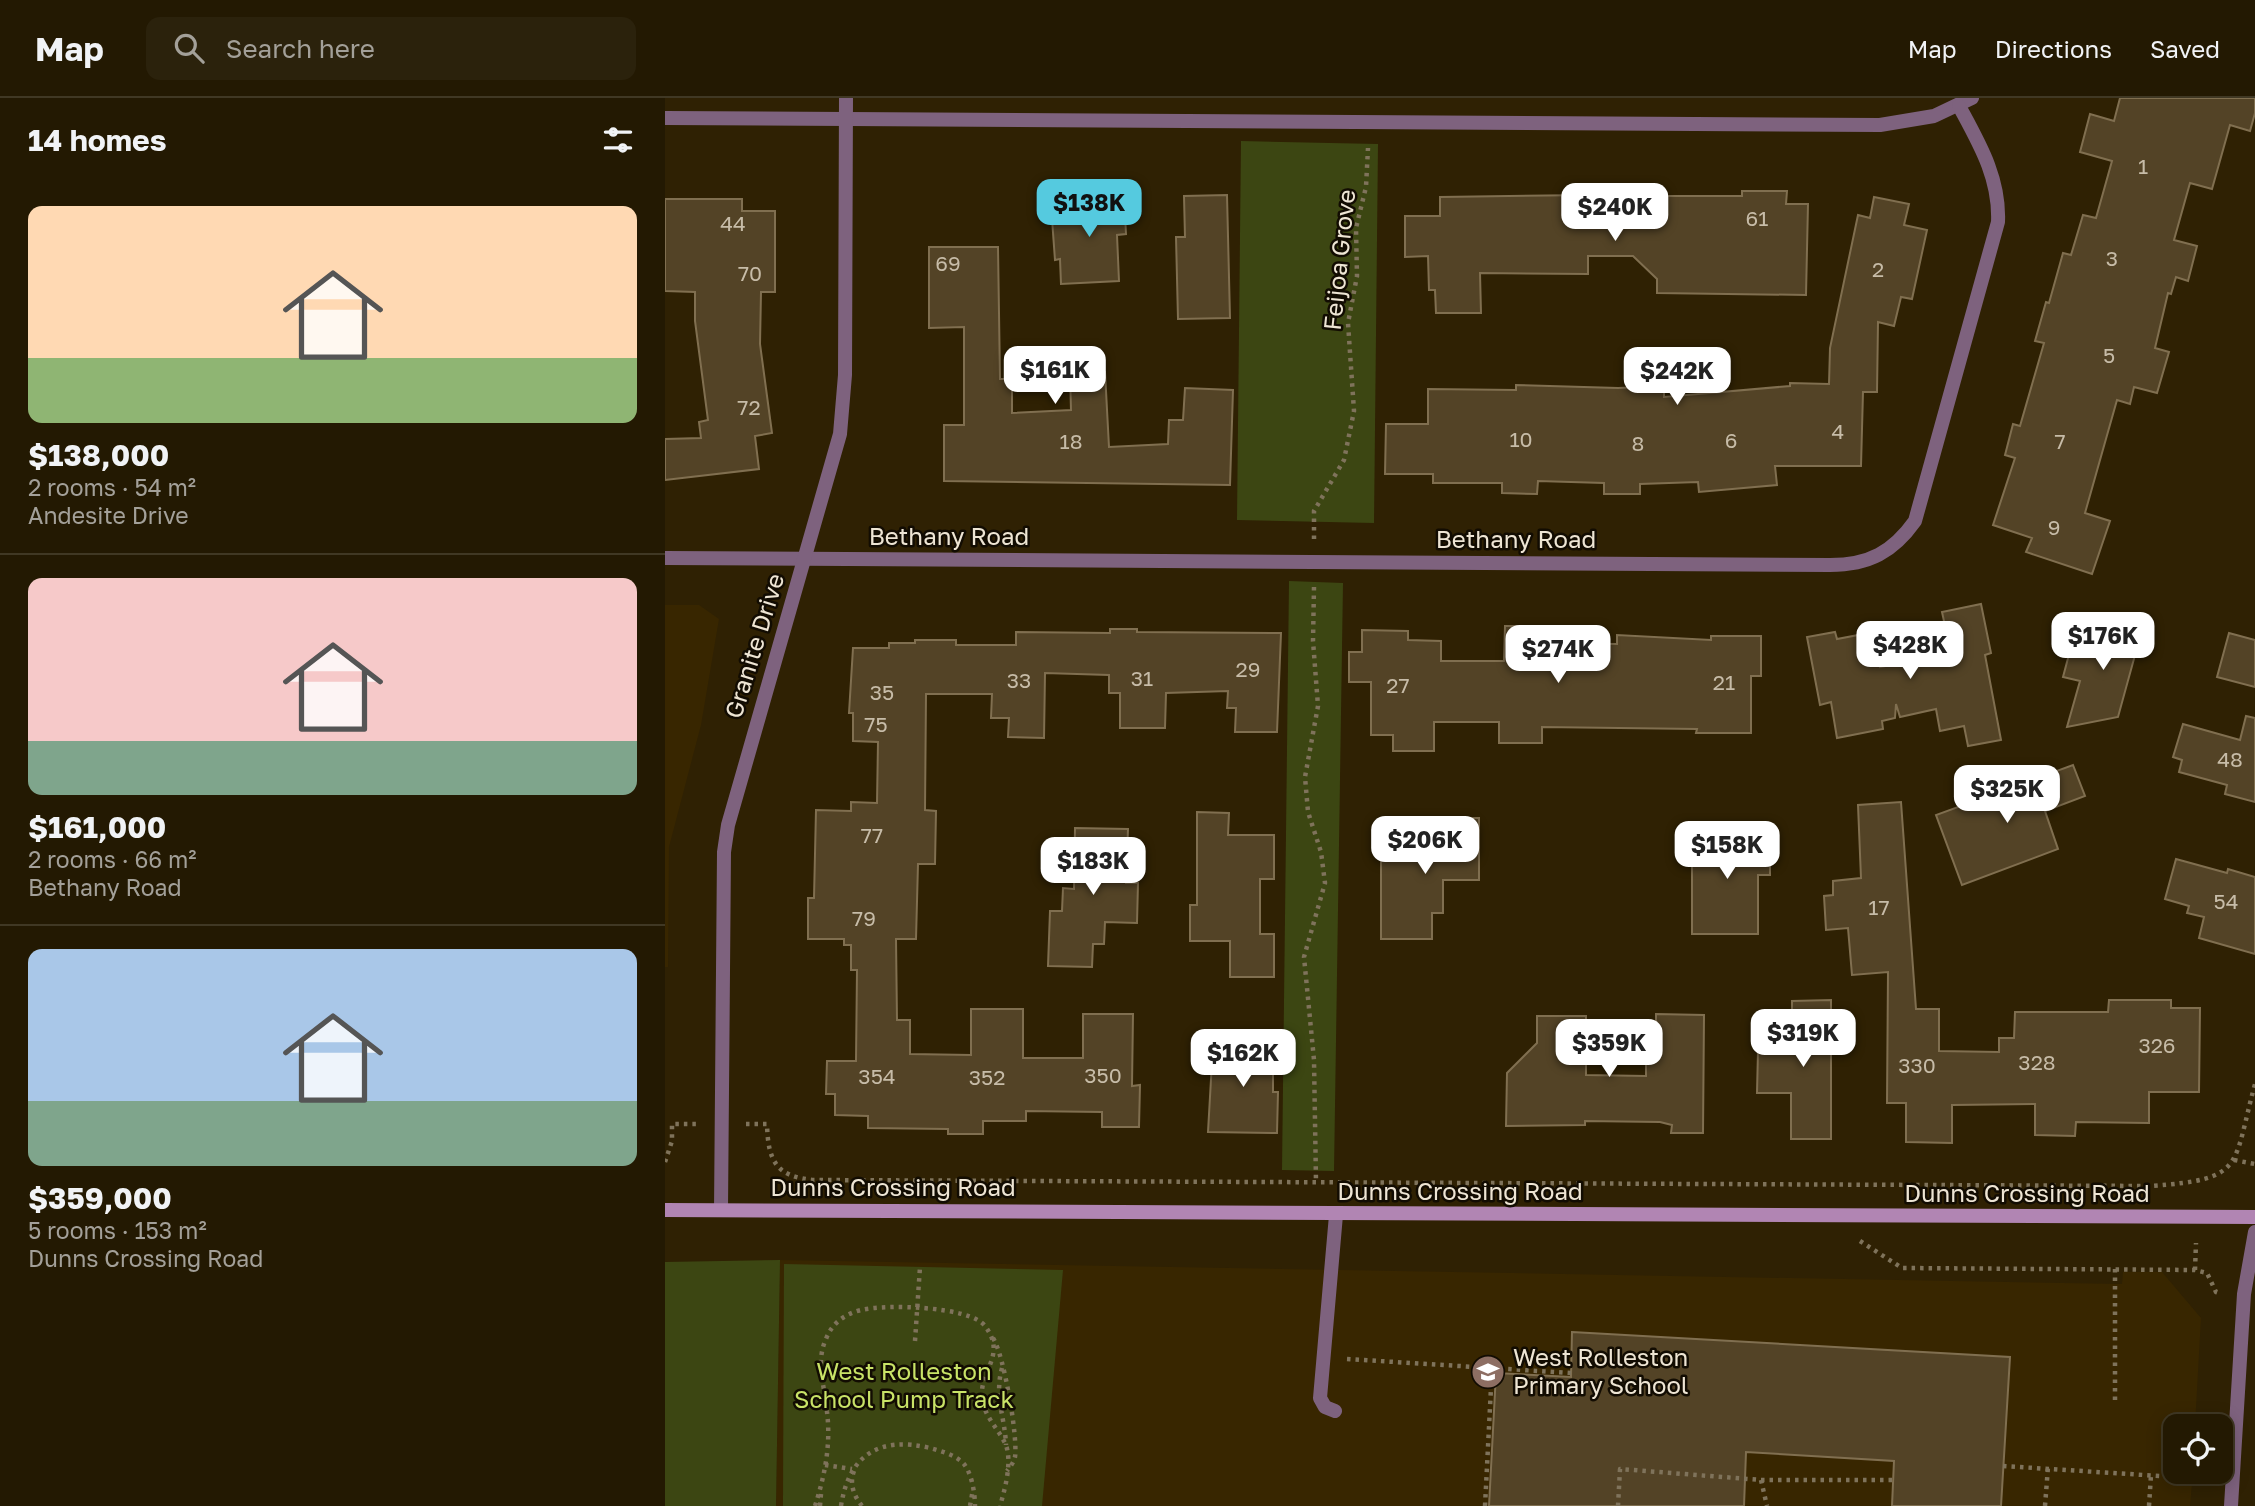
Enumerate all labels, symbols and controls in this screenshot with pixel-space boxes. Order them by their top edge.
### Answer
search box [146,17,636,80]
text: Map [35,29,104,68]
icon: search [170,29,208,67]
text: Search here [226,33,375,64]
text: Map [1908,34,1957,63]
text: Directions [1995,34,2112,63]
text: Saved [2150,34,2220,63]
icon: filters [599,121,637,159]
text: 14 homes [28,122,167,158]
house number: 1 [2138,153,2148,179]
pin: $138K [1040,180,1138,239]
pin: $240K [1566,184,1664,243]
text: $138K [1053,188,1125,216]
street label: Feijoa Grove [1317,188,1360,332]
text: $240K [1577,192,1653,220]
house number: 61 [1746,205,1768,231]
house number: 44 [720,210,746,236]
house number: 3 [2106,245,2118,271]
house number: 69 [935,250,961,276]
icon: home [270,252,396,378]
house number: 2 [1872,256,1884,282]
house number: 70 [738,260,762,286]
house number: 5 [2103,342,2115,368]
pin: $161K [1006,346,1104,406]
pin: $242K [1628,348,1726,407]
text: $161K [1020,355,1090,383]
text: $242K [1640,356,1714,384]
house number: 72 [737,394,761,420]
house number: 4 [1832,418,1844,444]
house number: 10 [1509,426,1533,452]
house number: 6 [1725,427,1737,453]
house number: 18 [1060,428,1083,454]
house number: 7 [2054,428,2066,454]
house number: 8 [1632,430,1644,456]
text: $138,000 [28,437,169,473]
text: 2 rooms · 54 m² [28,473,196,501]
text: Andesite Drive [28,501,189,529]
house number: 9 [2048,514,2060,540]
street label: Bethany Road [869,521,1029,550]
street label: Bethany Road [1436,524,1596,553]
street label: Granite Drive [718,570,789,721]
pin: $176K [2054,612,2152,672]
text: $176K [2067,621,2139,649]
pin: $428K [1861,622,1959,681]
icon: home [270,624,396,750]
pin: $274K [1509,626,1607,685]
text: $428K [1872,630,1948,658]
text: $274K [1521,634,1595,662]
house number: 29 [1236,656,1260,682]
house number: 31 [1131,665,1153,691]
house number: 33 [1007,667,1031,693]
house number: 21 [1713,669,1735,695]
house number: 27 [1386,672,1410,698]
house number: 35 [870,679,894,705]
house number: 75 [864,711,888,737]
house number: 48 [2217,746,2243,772]
pin: $325K [1958,766,2056,825]
text: $325K [1970,774,2044,802]
text: $161,000 [28,809,166,845]
pin: $206K [1376,816,1474,876]
house number: 77 [861,822,883,848]
pin: $158K [1678,822,1776,881]
text: $206K [1387,825,1463,853]
text: $158K [1691,830,1763,858]
pin: $183K [1044,838,1142,897]
text: 2 rooms · 66 m² [28,845,197,873]
text: $183K [1057,846,1129,874]
text: Bethany Road [28,873,182,901]
house number: 54 [2214,888,2239,914]
house number: 17 [1868,894,1890,920]
house number: 79 [852,905,876,931]
icon: home [270,995,396,1121]
pin: $319K [1754,1010,1852,1069]
text: $319K [1767,1018,1839,1046]
pin: $359K [1560,1020,1658,1079]
text: $359K [1572,1028,1646,1056]
pin: $162K [1194,1030,1292,1089]
house number: 326 [2138,1032,2176,1058]
text: $162K [1207,1038,1279,1066]
house number: 328 [2018,1049,2056,1075]
house number: 330 [1898,1052,1936,1078]
house number: 350 [1084,1062,1122,1088]
house number: 354 [858,1063,896,1089]
house number: 352 [969,1064,1005,1090]
street label: Dunns Crossing Road [770,1172,1016,1201]
street label: Dunns Crossing Road [1337,1176,1583,1205]
street label: Dunns Crossing Road [1904,1178,2150,1207]
text: $359,000 [28,1180,172,1216]
text: 5 rooms · 153 m² [28,1216,207,1244]
text: Dunns Crossing Road [28,1244,263,1272]
place label: West Rolleston Primary School [1513,1342,1689,1399]
school or university icon: West Rolleston Primary School [1469,1353,1507,1391]
park label: West Rolleston School Pump Track [794,1356,1014,1413]
map controls [2163,1414,2233,1484]
button: locate [2163,1414,2233,1484]

